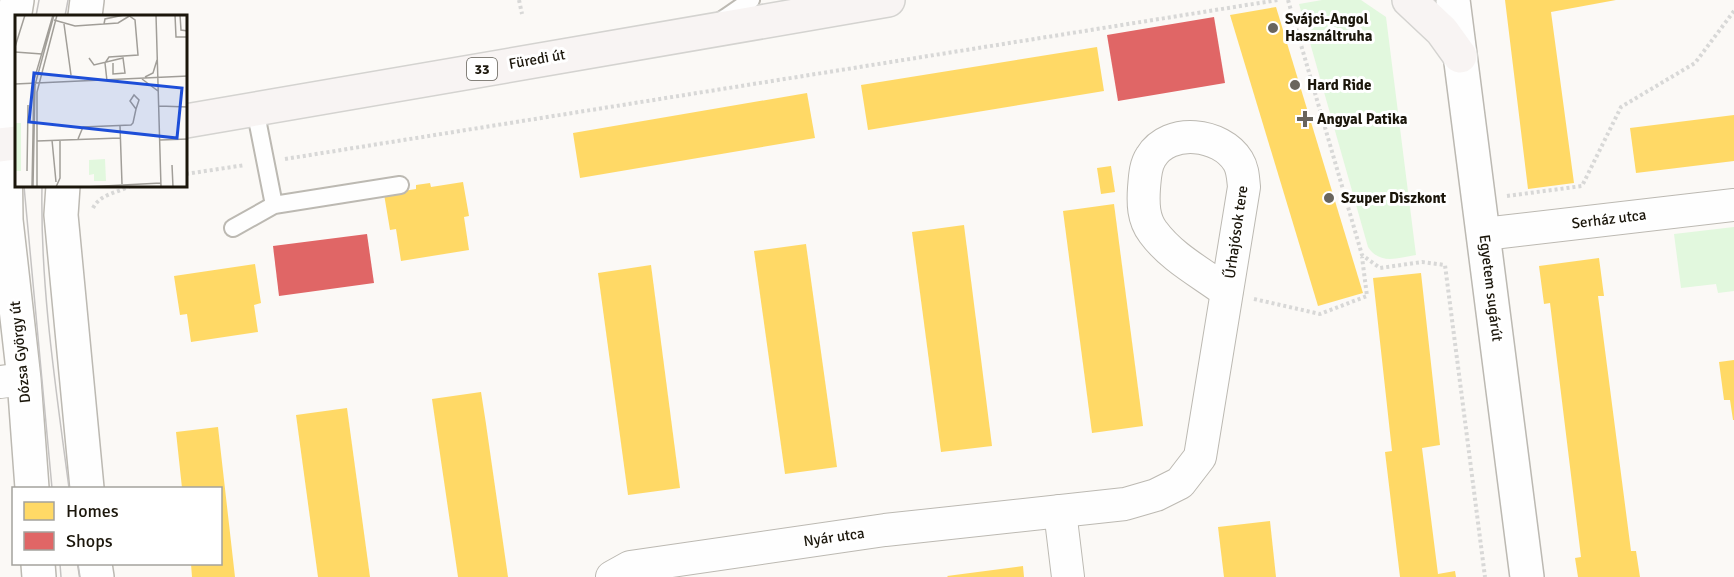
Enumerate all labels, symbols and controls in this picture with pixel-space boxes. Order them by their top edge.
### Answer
place label: Svájci-Angol Használtruha [1285,10,1373,45]
inset map [15,15,188,188]
marker: Svájci-Angol Használtruha [1266,21,1280,35]
street label: Füredi út [507,45,567,73]
road number: 33 [467,58,497,80]
place label: Hard Ride [1307,76,1371,94]
marker: Hard Ride [1288,78,1302,92]
place label: Angyal Patika [1317,110,1408,128]
marker: Angyal Patika [1298,112,1312,126]
street label: Űrhajósok tere [1220,184,1251,280]
place label: Szuper Diszkont [1341,189,1447,207]
marker: Szuper Diszkont [1322,191,1336,205]
street label: Serház utca [1571,205,1647,233]
street label: Egyetem sugárút [1476,233,1506,343]
street label: Dózsa György út [6,300,34,404]
legend [12,487,222,565]
text: Homes [66,500,119,522]
street label: Nyár utca [802,524,866,550]
text: Shops [66,530,113,552]

